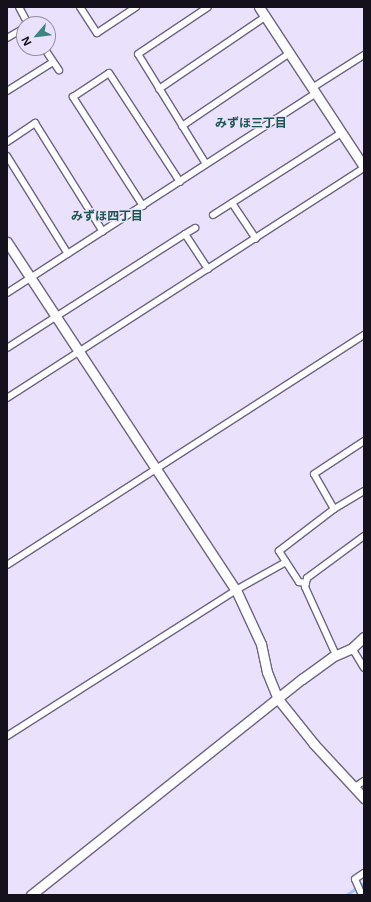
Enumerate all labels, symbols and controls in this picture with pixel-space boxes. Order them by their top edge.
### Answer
north arrow [16,16,56,56]
text: N [17,34,35,49]
district label: みずほ三丁目 [215,116,287,130]
district label: みずほ四丁目 [71,209,143,223]

